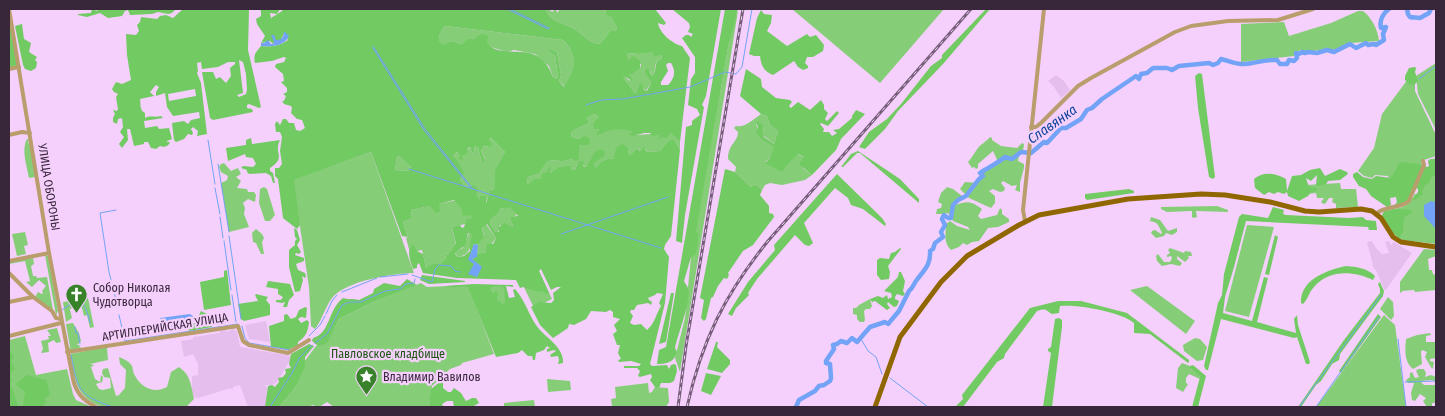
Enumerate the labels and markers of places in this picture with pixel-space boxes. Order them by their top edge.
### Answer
place label: Собор Николая Чудотворца [93,281,170,309]
church icon: Собор Николая Чудотворца [65,283,89,314]
place icon: Владимир Вавилов [355,365,379,396]
place label: Владимир Вавилов [383,370,481,384]

